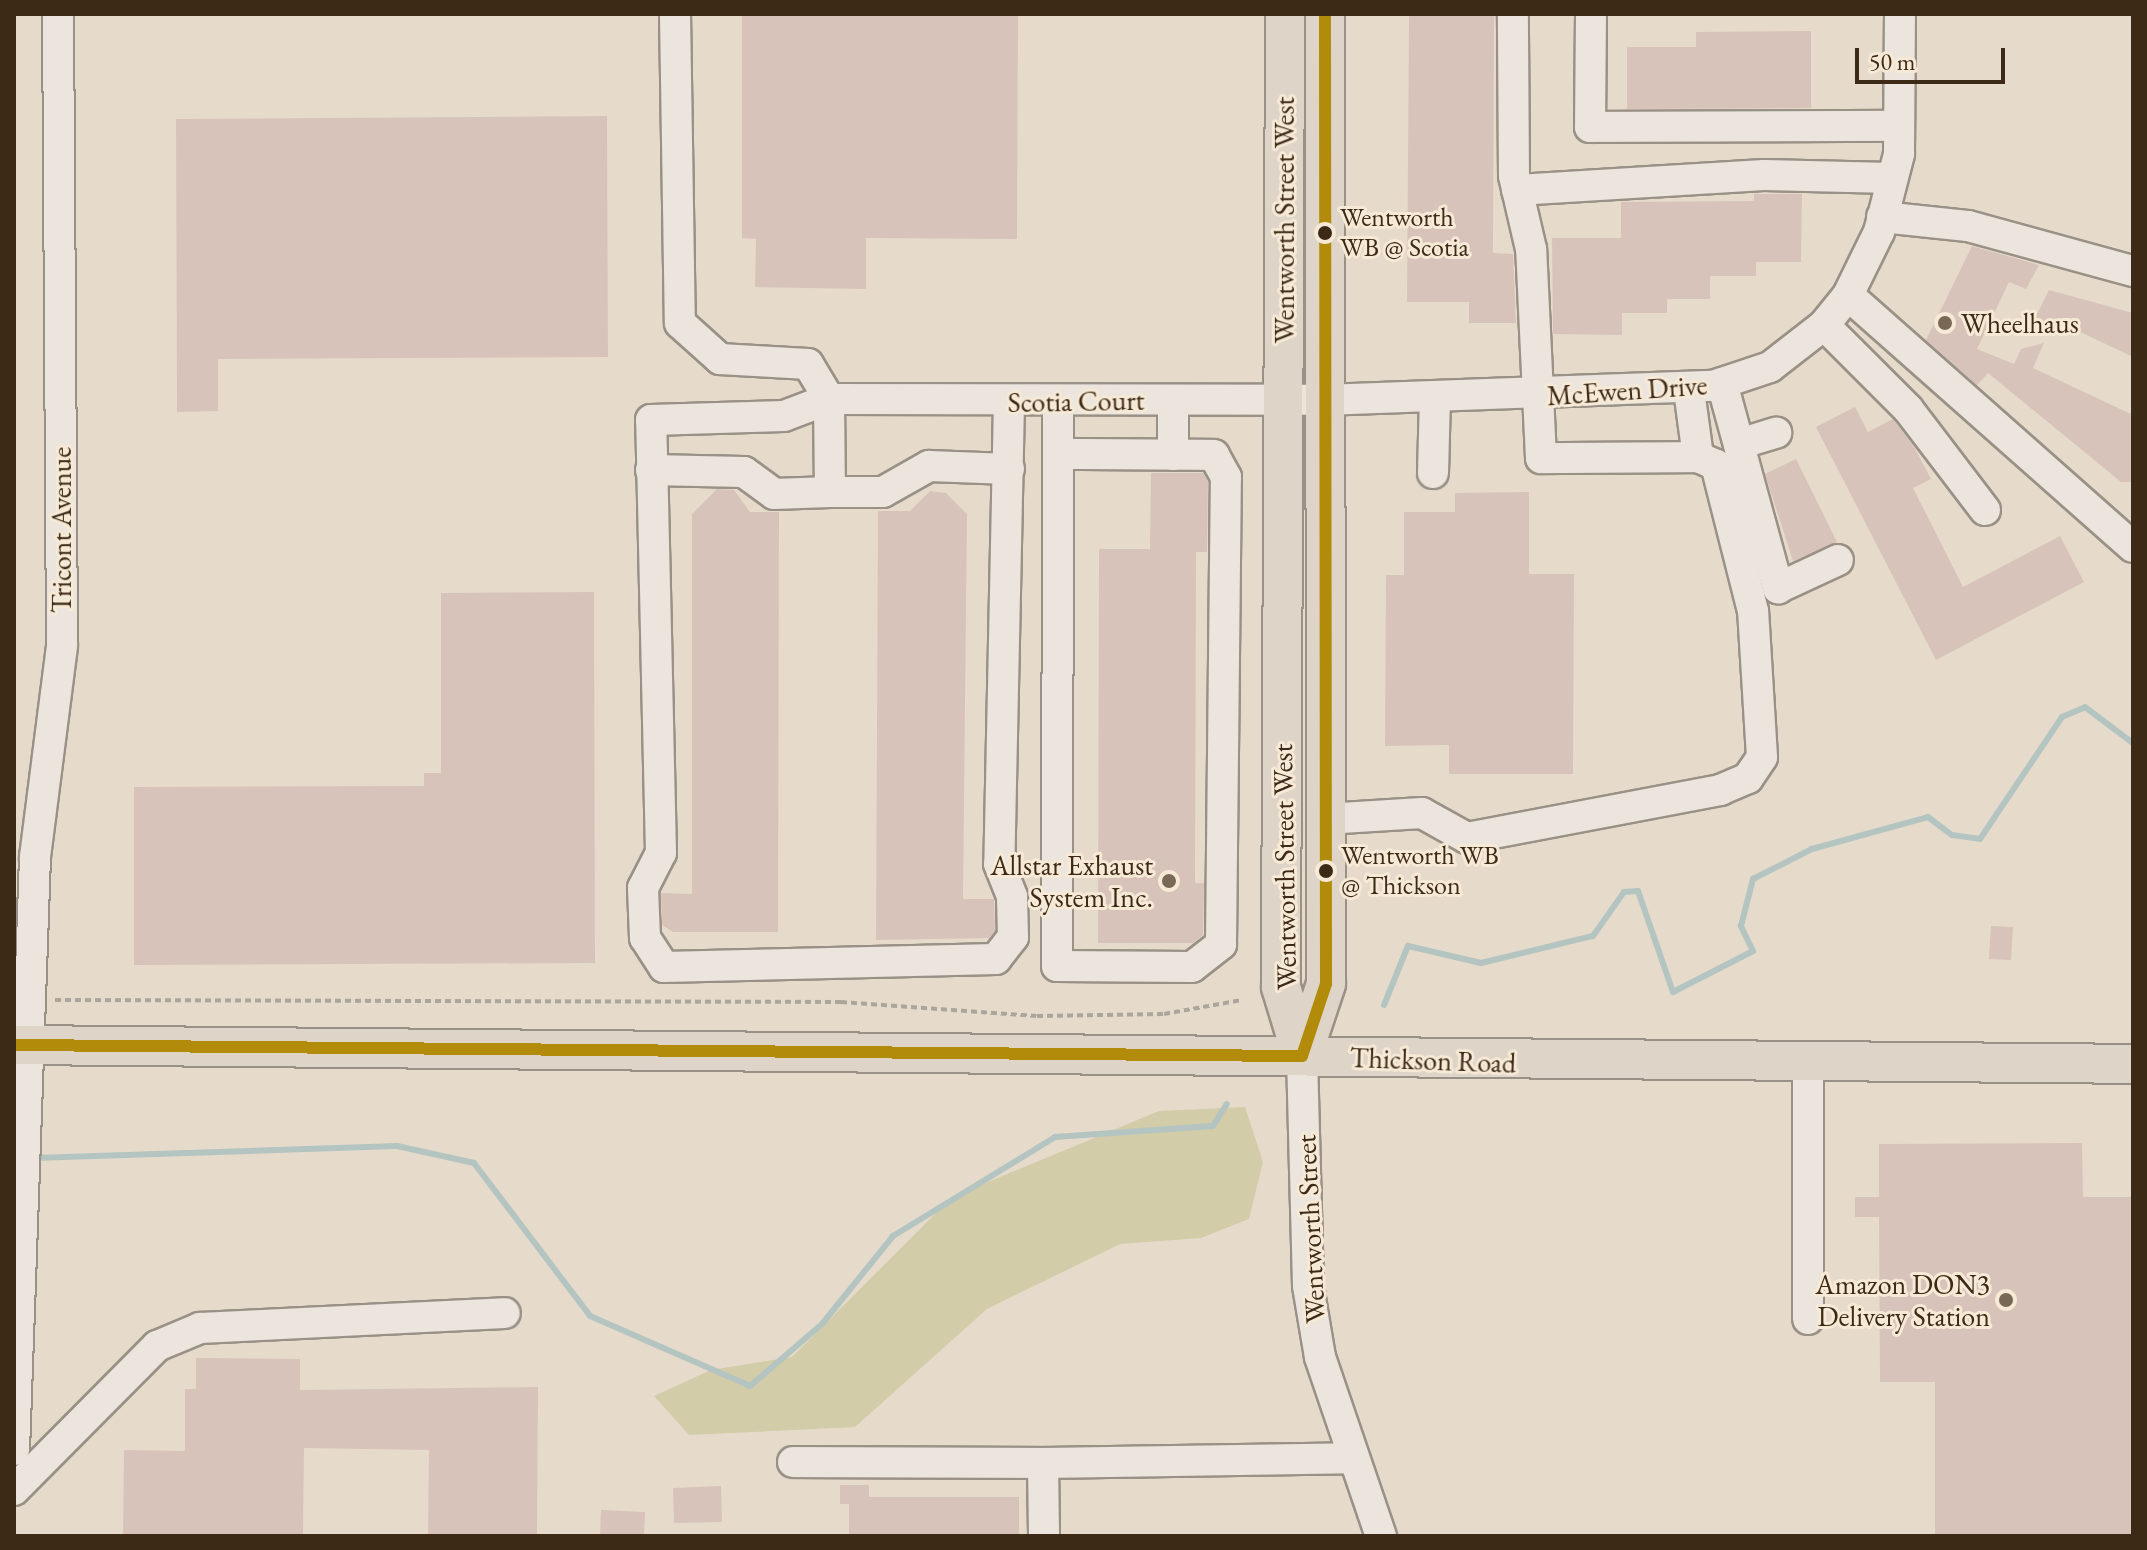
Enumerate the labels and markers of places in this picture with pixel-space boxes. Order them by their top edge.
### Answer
place label: Wentworth WB @ Scotia [1340,202,1469,264]
marker: Wentworth WB @ Scotia [1317,225,1333,241]
place label: Wheelhaus [1961,306,2079,340]
marker: Wheelhaus [1936,314,1954,332]
place label: Wentworth WB @ Thickson [1341,840,1499,902]
place label: Allstar Exhaust System Inc. [990,848,1153,914]
marker: Wentworth WB @ Thickson [1318,863,1334,879]
marker: Allstar Exhaust System Inc. [1160,872,1178,890]
place label: Amazon DON3 Delivery Station [1815,1267,1990,1333]
marker: Amazon DON3 Delivery Station [1997,1291,2015,1309]

